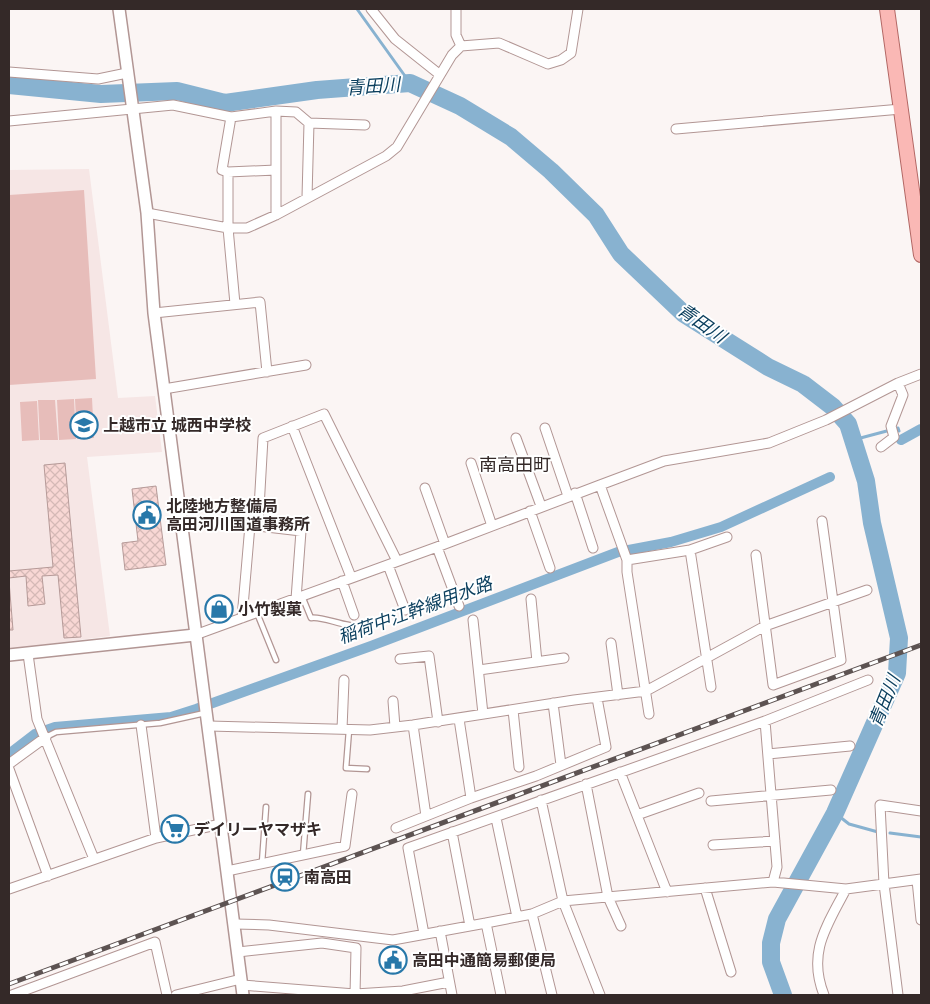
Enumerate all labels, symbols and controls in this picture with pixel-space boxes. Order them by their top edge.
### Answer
water label: 青田川 [345,73,403,99]
water label: 青田川 [673,298,732,349]
school or university icon: 上越市立 城西中学校 [69,410,99,440]
place label: 上越市立 城西中学校 [103,415,251,436]
district label: 南高田町 [479,453,551,476]
place label: 北陸地方整備局 高田河川国道事務所 [166,496,310,535]
public building icon: 北陸地方整備局 高田河川国道事務所 [132,500,162,530]
water label: 稲荷中江幹線用水路 [335,571,497,649]
shop icon: 小竹製菓 [204,594,234,624]
place label: 小竹製菓 [238,599,302,620]
water label: 青田川 [863,670,906,730]
supermarket icon: デイリーヤマザキ [160,814,190,844]
place label: デイリーヤマザキ [194,819,322,840]
station icon: 南高田 [270,862,300,892]
place label: 南高田 [304,867,352,888]
public building icon: 高田中通簡易郵便局 [378,945,408,975]
place label: 高田中通簡易郵便局 [412,950,556,971]

